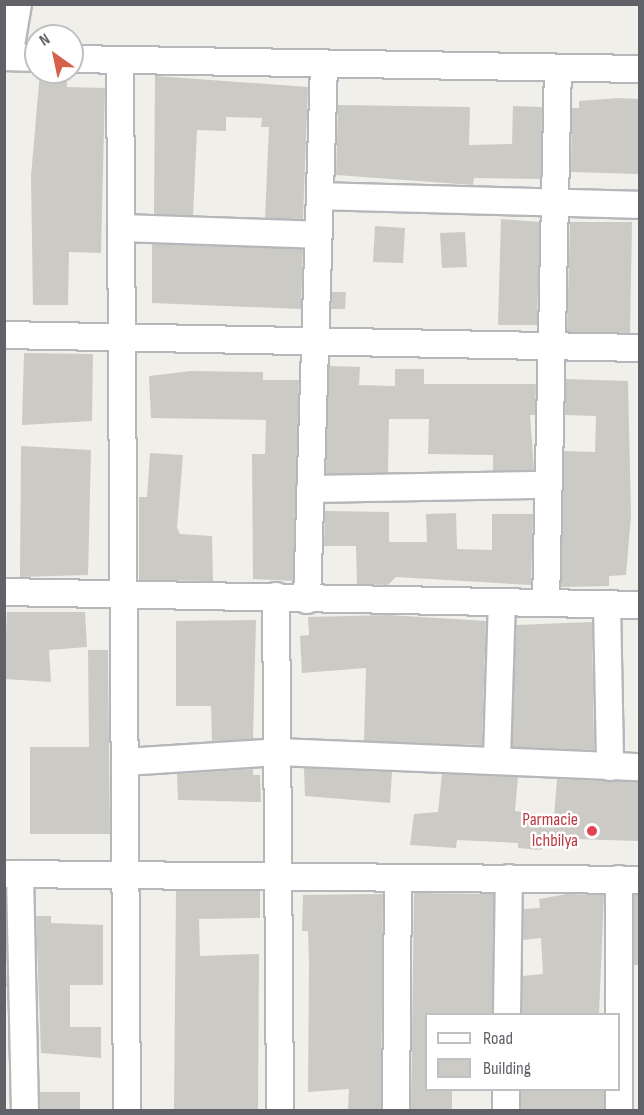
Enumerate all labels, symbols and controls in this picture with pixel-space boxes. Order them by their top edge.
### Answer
north arrow [24,24,84,84]
text: N [36,30,54,50]
place label: Parmacie Ichbilya [522,810,578,852]
marker: Parmacie Ichbilya [583,822,601,840]
legend [425,1013,620,1091]
text: Road [483,1028,513,1049]
text: Building [483,1058,531,1079]

